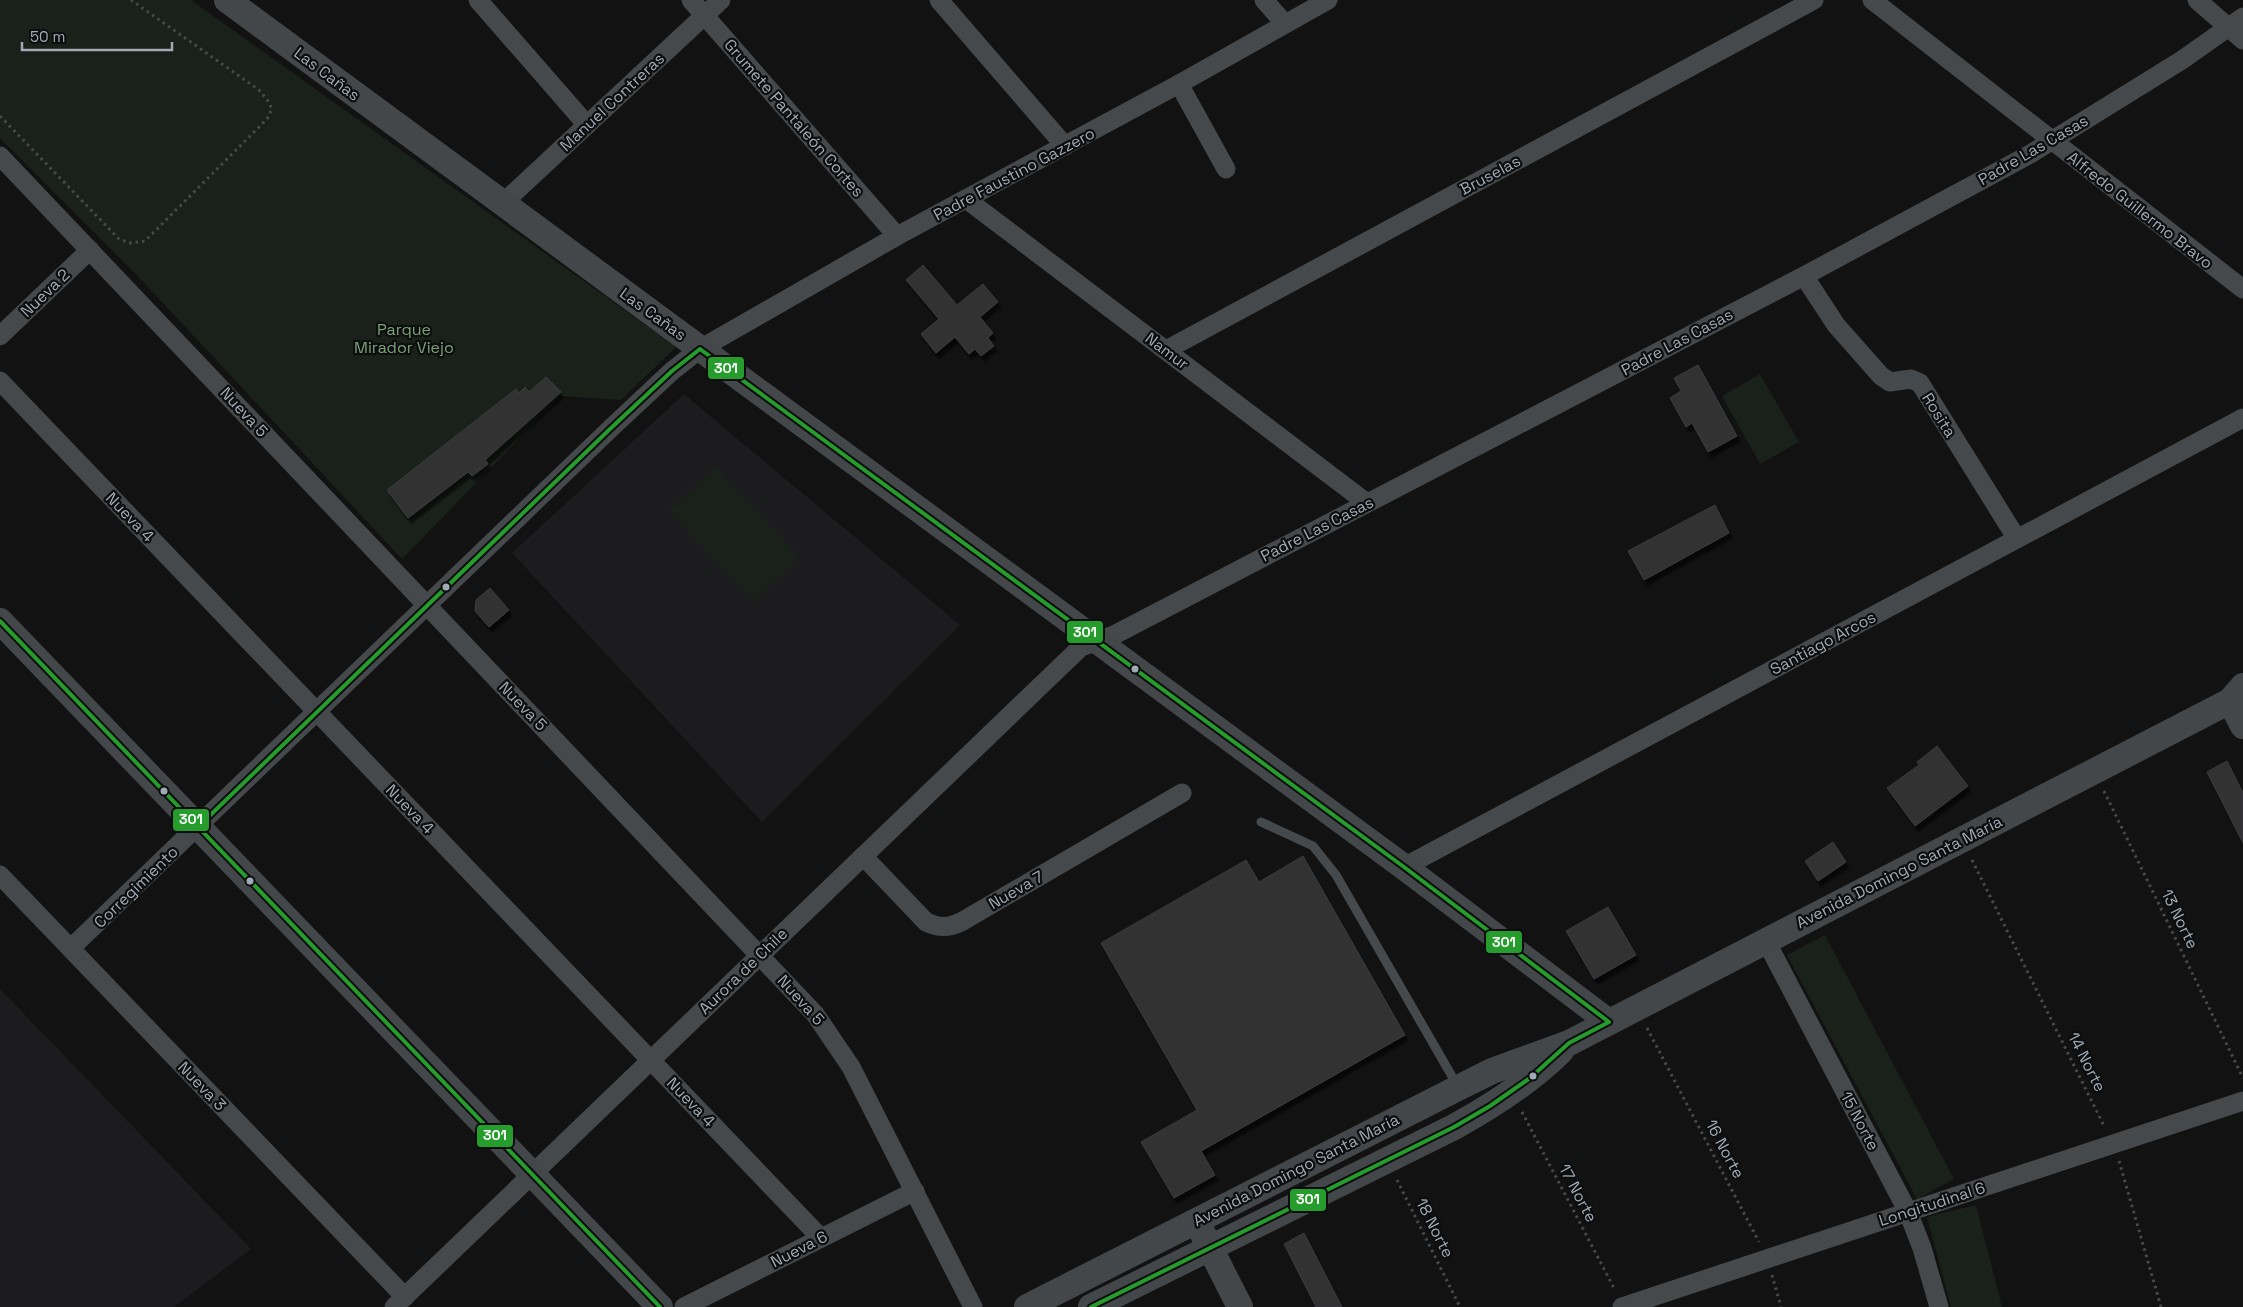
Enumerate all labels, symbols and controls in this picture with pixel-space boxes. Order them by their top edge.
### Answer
scale bar [22,20,172,52]
text: 50 m [30,27,65,46]
street label: Grumete Pantaleón Cortes [719,34,869,202]
street label: Las Cañas [290,42,364,106]
street label: Manuel Contreras [555,48,669,156]
street label: Padre Las Casas [1974,110,2092,190]
street label: Padre Faustino Gazzero [930,122,1098,226]
street label: Alfredo Guillermo Bravo [2063,147,2217,273]
street label: Bruselas [1456,150,1524,200]
street label: Nueva 2 [16,264,74,322]
street label: Las Cañas [616,283,690,345]
street label: Padre Las Casas [1617,304,1737,380]
park label: Parque Mirador Viejo [354,319,454,358]
street label: Namur [1141,328,1193,374]
line badge: 301 [707,356,745,380]
text: 301 [714,359,738,377]
street label: Nueva 5 [216,383,272,441]
street label: Rosita [1917,389,1961,441]
street label: Nueva 4 [101,488,159,546]
street label: Padre Las Casas [1257,492,1377,566]
unlabelled marker [441,582,451,592]
street label: Santiago Arcos [1767,606,1879,680]
line badge: 301 [1066,620,1104,644]
text: 301 [1073,623,1097,641]
unlabelled marker [1130,664,1140,674]
street label: Nueva 5 [494,677,552,735]
street label: Nueva 4 [381,780,439,838]
unlabelled marker [159,786,169,796]
line badge: 301 [172,808,210,832]
text: 301 [179,810,203,828]
street label: Avenida Domingo Santa María [1792,811,2006,933]
street label: Corregimiento [89,841,183,933]
street label: Nueva 7 [985,866,1047,914]
unlabelled marker [245,876,255,886]
street label: 13 Norte [2157,886,2203,952]
street label: Aurora de Chile [694,923,792,1019]
line badge: 301 [1485,930,1523,954]
text: 301 [1492,933,1516,951]
street label: Nueva 5 [773,970,829,1030]
street label: 14 Norte [2063,1029,2111,1095]
street label: Nueva 3 [173,1057,231,1115]
unlabelled marker [1528,1071,1538,1081]
street label: Nueva 4 [662,1073,720,1131]
street label: 15 Norte [1836,1088,1884,1154]
street label: Avenida Domingo Santa María [1189,1109,1403,1231]
street label: 16 Norte [1701,1116,1749,1182]
line badge: 301 [476,1124,514,1148]
text: 301 [483,1126,507,1144]
street label: 17 Norte [1554,1160,1602,1226]
street label: Longitudinal 6 [1876,1177,1988,1231]
line badge: 301 [1289,1188,1327,1212]
text: 301 [1296,1190,1320,1208]
street label: 18 Norte [1411,1195,1459,1261]
street label: Nueva 6 [767,1226,831,1272]

